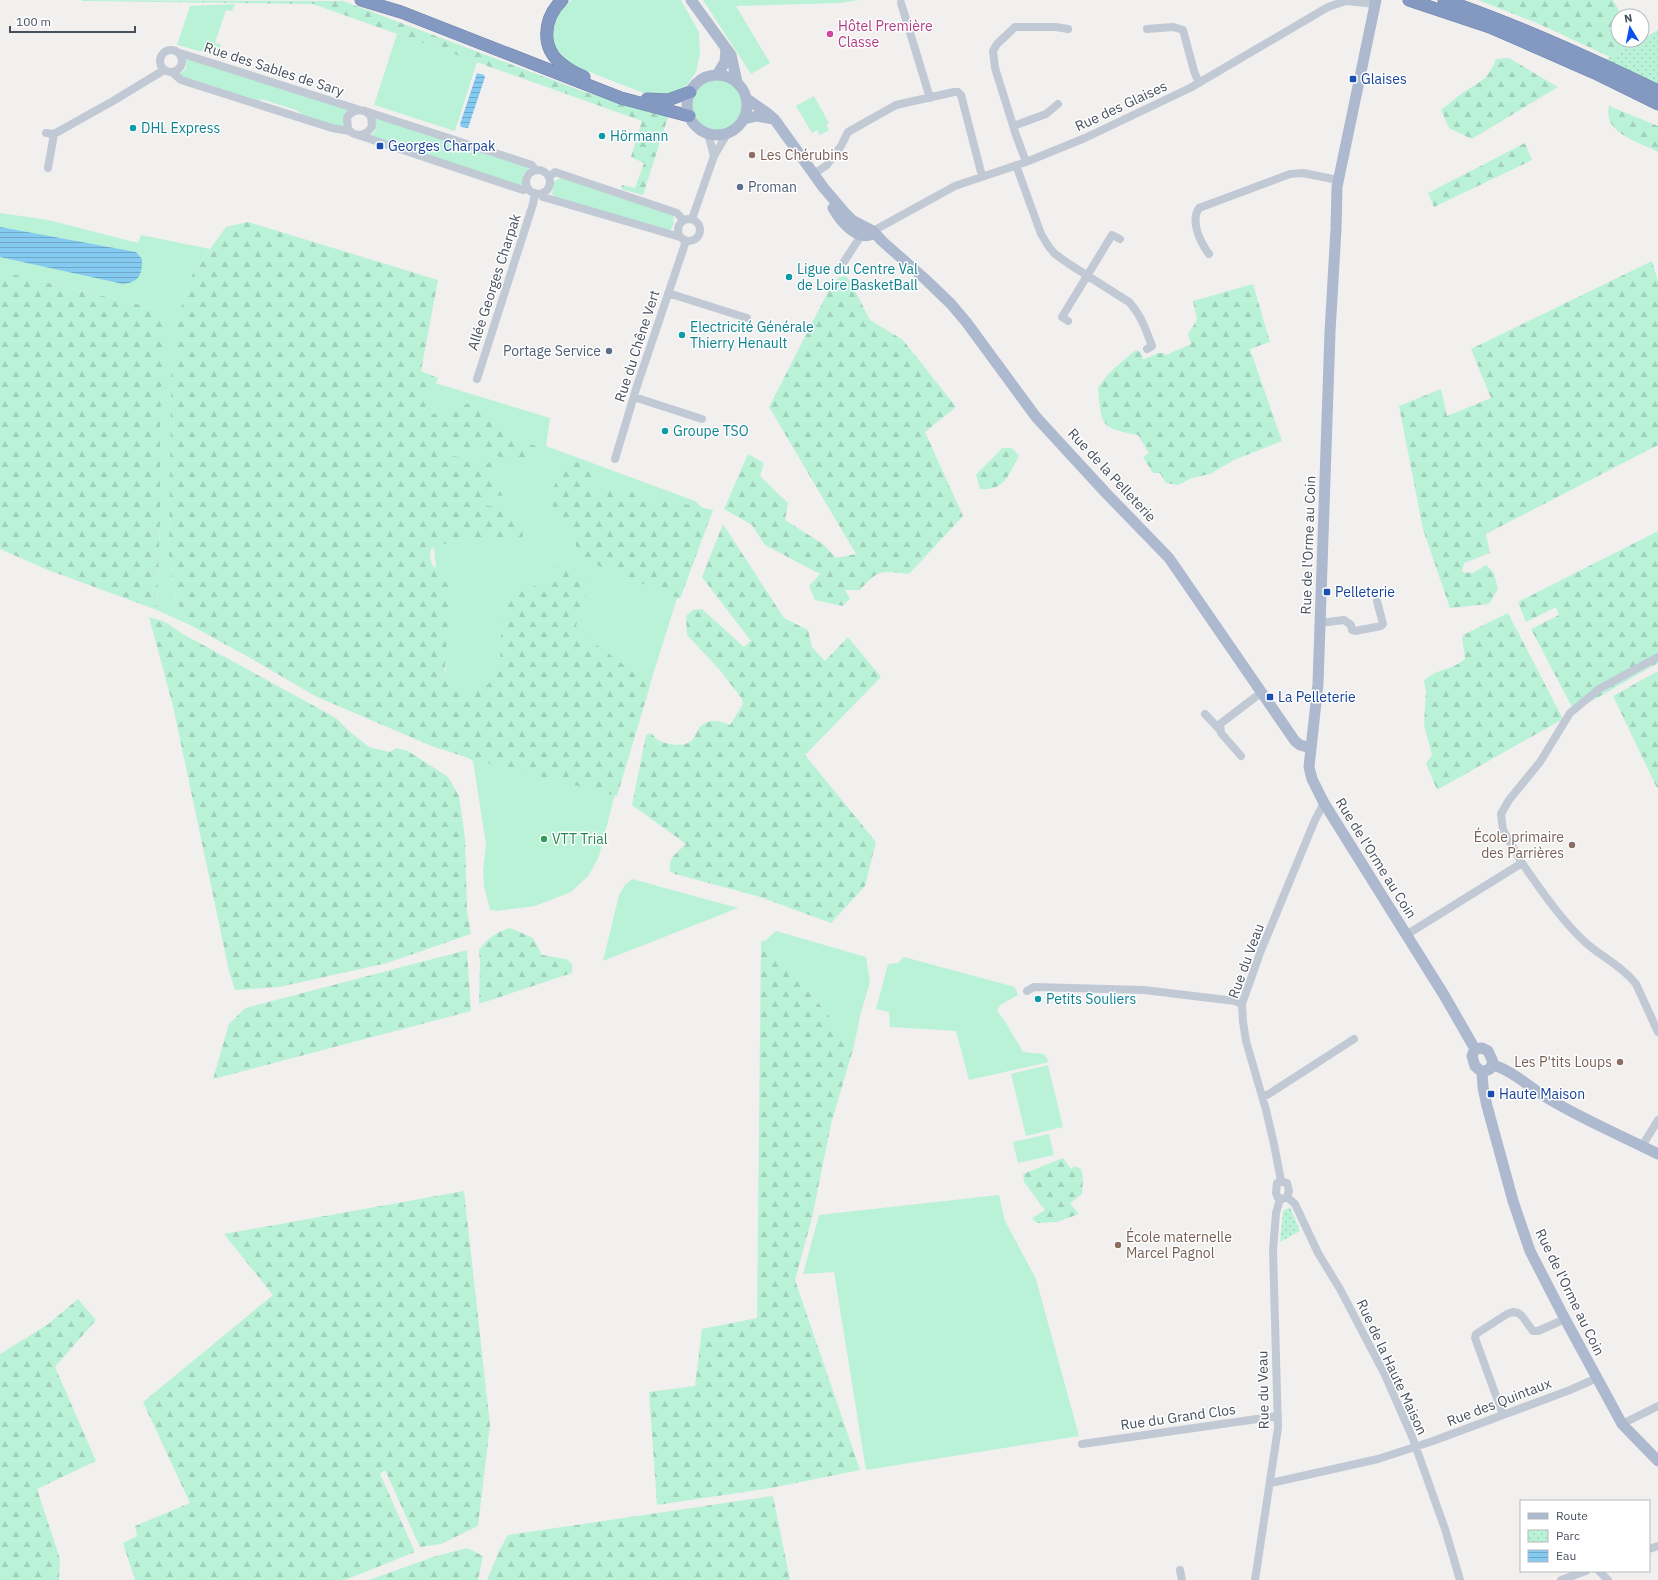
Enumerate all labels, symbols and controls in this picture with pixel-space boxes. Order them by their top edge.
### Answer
scale bar [10,8,135,34]
north arrow [1610,8,1650,48]
text: N [1623,11,1633,26]
text: 100 m [16,14,51,29]
place label: Hôtel Première Classe [838,17,933,51]
marker: Hôtel Première Classe [825,29,835,39]
street label: Rue des Sables de Sary [202,38,346,100]
place label: Glaises [1361,70,1407,88]
marker: Glaises [1348,74,1358,84]
street label: Rue des Glaises [1072,77,1170,135]
place label: DHL Express [141,119,220,137]
marker: DHL Express [128,123,138,133]
place label: Hörmann [610,127,668,145]
marker: Hörmann [597,131,607,141]
place label: Georges Charpak [388,137,496,155]
marker: Georges Charpak [375,141,385,151]
place label: Les Chérubins [760,146,849,164]
marker: Les Chérubins [747,150,757,160]
place label: Proman [748,178,797,196]
marker: Proman [735,182,745,192]
street label: Allée Georges Charpak [463,211,525,353]
place label: Ligue du Centre Val de Loire BasketBall [797,260,918,294]
marker: Ligue du Centre Val de Loire BasketBall [784,272,794,282]
street label: Rue du Chêne Vert [610,288,664,404]
place label: Electricité Générale Thierry Henault [690,318,814,352]
marker: Electricité Générale Thierry Henault [677,330,687,340]
place label: Portage Service [503,342,601,360]
marker: Portage Service [604,346,614,356]
place label: Groupe TSO [673,422,749,440]
street label: Rue de la Pelleterie [1064,424,1160,526]
marker: Groupe TSO [660,426,670,436]
street label: Rue de l'Orme au Coin [1297,475,1319,615]
place label: Pelleterie [1335,583,1395,601]
marker: Pelleterie [1322,587,1332,597]
place label: La Pelleterie [1278,688,1356,706]
marker: La Pelleterie [1265,692,1275,702]
street label: Rue de l'Orme au Coin [1332,794,1420,922]
place label: École primaire des Parrières [1474,827,1564,862]
place label: VTT Trial [552,830,608,848]
marker: VTT Trial [539,834,549,844]
marker: École primaire des Parrières [1567,840,1577,850]
street label: Rue du Veau [1224,921,1268,1001]
place label: Petits Souliers [1046,990,1136,1008]
marker: Petits Souliers [1033,994,1043,1004]
place label: Les P'tits Loups [1514,1053,1612,1071]
marker: Les P'tits Loups [1615,1057,1625,1067]
place label: Haute Maison [1499,1085,1585,1103]
marker: Haute Maison [1486,1089,1496,1099]
street label: Rue de l'Orme au Coin [1531,1226,1609,1358]
place label: École maternelle Marcel Pagnol [1126,1227,1232,1262]
marker: École maternelle Marcel Pagnol [1113,1240,1123,1250]
street label: Rue de la Haute Maison [1353,1296,1431,1438]
street label: Rue du Veau [1253,1351,1273,1429]
street label: Rue des Quintaux [1444,1374,1554,1430]
street label: Rue du Grand Clos [1119,1400,1237,1434]
legend [1520,1500,1650,1572]
text: Route [1556,1508,1588,1523]
text: Parc [1556,1528,1580,1543]
text: Eau [1556,1548,1576,1563]

